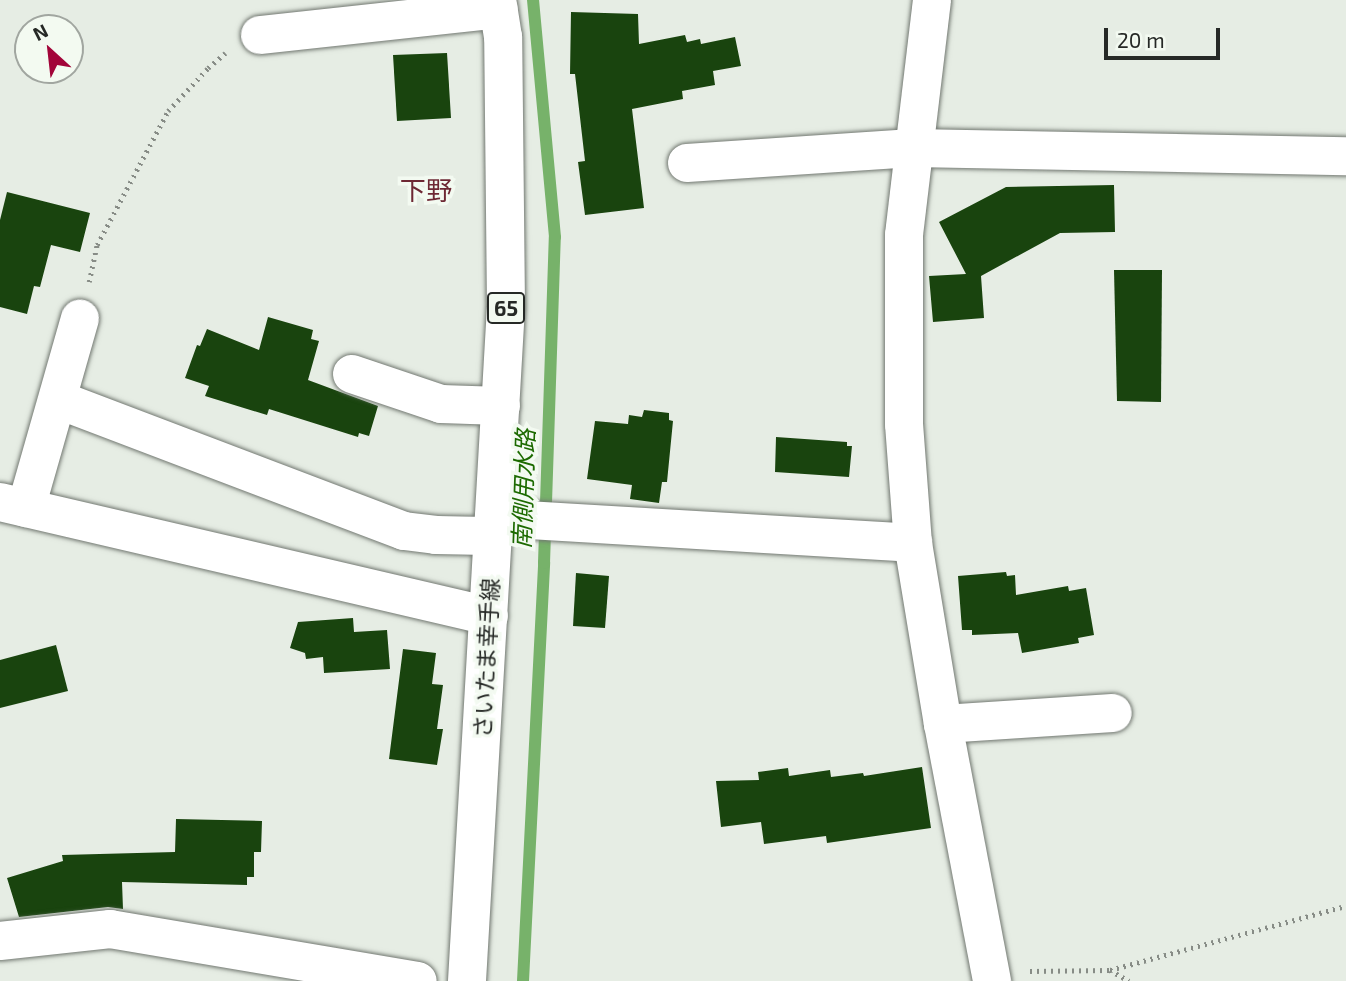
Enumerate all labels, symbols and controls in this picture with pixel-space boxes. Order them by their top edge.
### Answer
north arrow [14,14,84,84]
scale bar [1108,14,1224,58]
text: N [29,18,51,45]
text: 20 m [1117,27,1165,52]
district label: 下野 [400,174,452,206]
road number: 65 [487,290,525,326]
water label: 南側用水路 [507,429,539,549]
street label: さいたま幸手線 [468,577,504,739]

